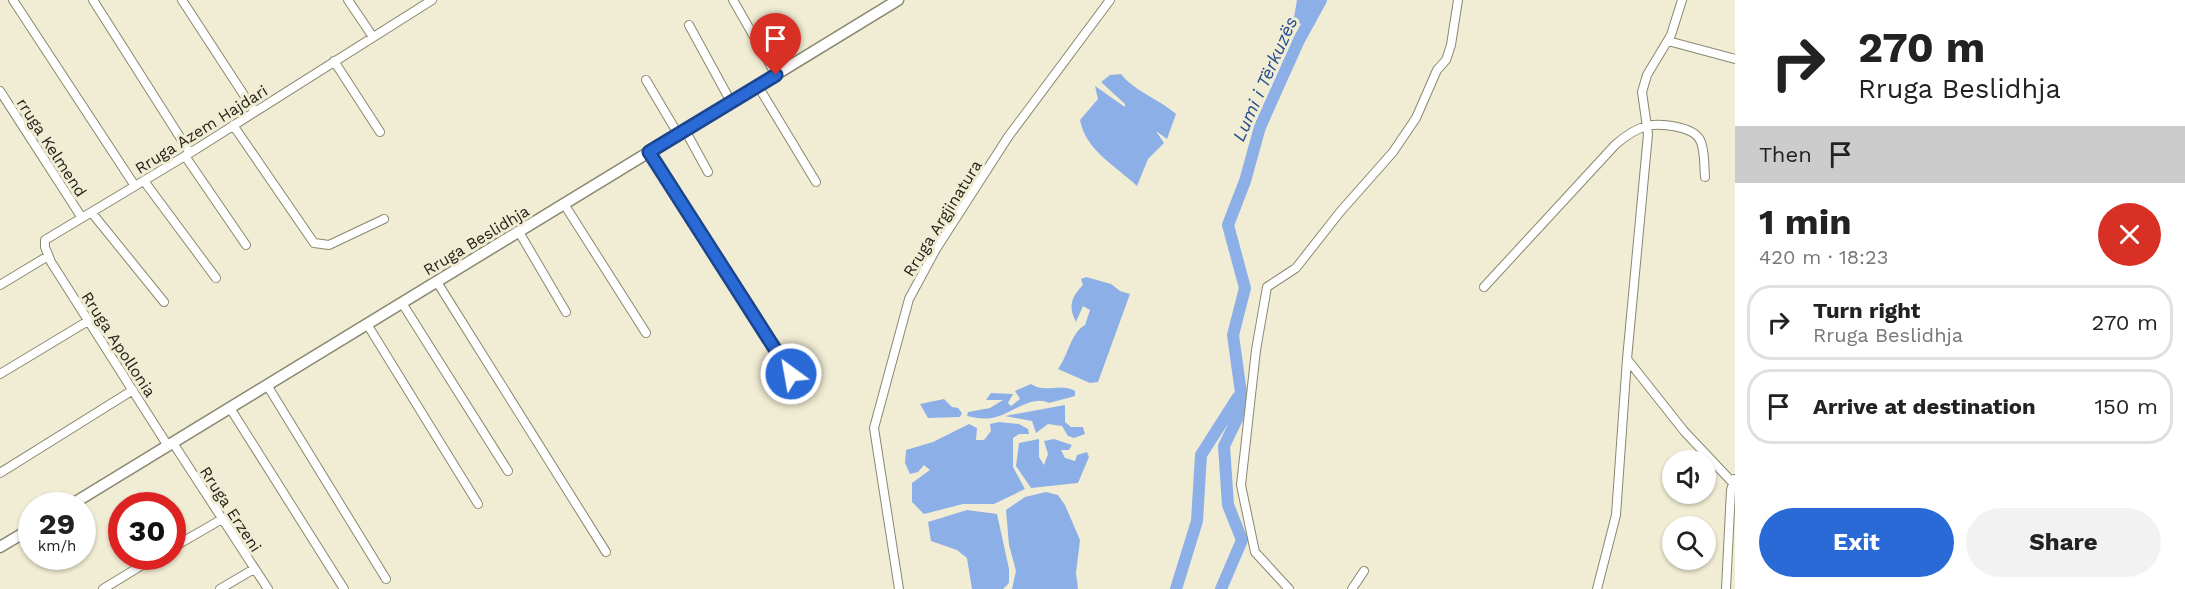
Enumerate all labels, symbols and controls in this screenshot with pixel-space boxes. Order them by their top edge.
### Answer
pin [750,13,801,75]
water label: Lumi i Tërkuzës [1228,13,1301,144]
icon: arrive [759,22,792,55]
text: 270 m [1858,23,1985,72]
icon: right [1759,24,1837,102]
text: Rruga Beslidhja [1858,73,2061,105]
street label: Rruga Azem Hajdari [131,81,271,178]
street label: rruga Kelmend [13,94,91,200]
icon: arrive [1824,138,1857,171]
text: Then [1759,142,1812,167]
street label: Rruga Argjinatura [899,157,986,280]
street label: Rruga Beslidhja [420,201,533,280]
text: 1 min [1759,201,1851,243]
button: close [2098,203,2161,266]
text: 420 m · 18:23 [1759,245,1888,269]
street label: Rruga Apollonia [77,288,160,401]
text: Turn right [1813,298,1920,323]
icon: right [1762,306,1795,339]
text: 270 m [2092,310,2158,335]
text: Rruga Beslidhja [1813,323,1963,347]
position arrow [759,342,823,406]
icon: arrive [1762,390,1795,423]
text: Arrive at destination [1813,394,2036,419]
text: 150 m [2094,394,2158,419]
map controls [1662,450,1716,570]
button: sound [1662,450,1716,504]
street label: Rruga Erzeni [196,463,265,556]
speed limit sign: 30 [108,492,186,570]
text: 29 [39,506,75,541]
button: Exit [1759,508,1954,577]
button: Share [1966,508,2161,577]
button: search [1662,516,1716,570]
text: km/h [38,537,76,555]

